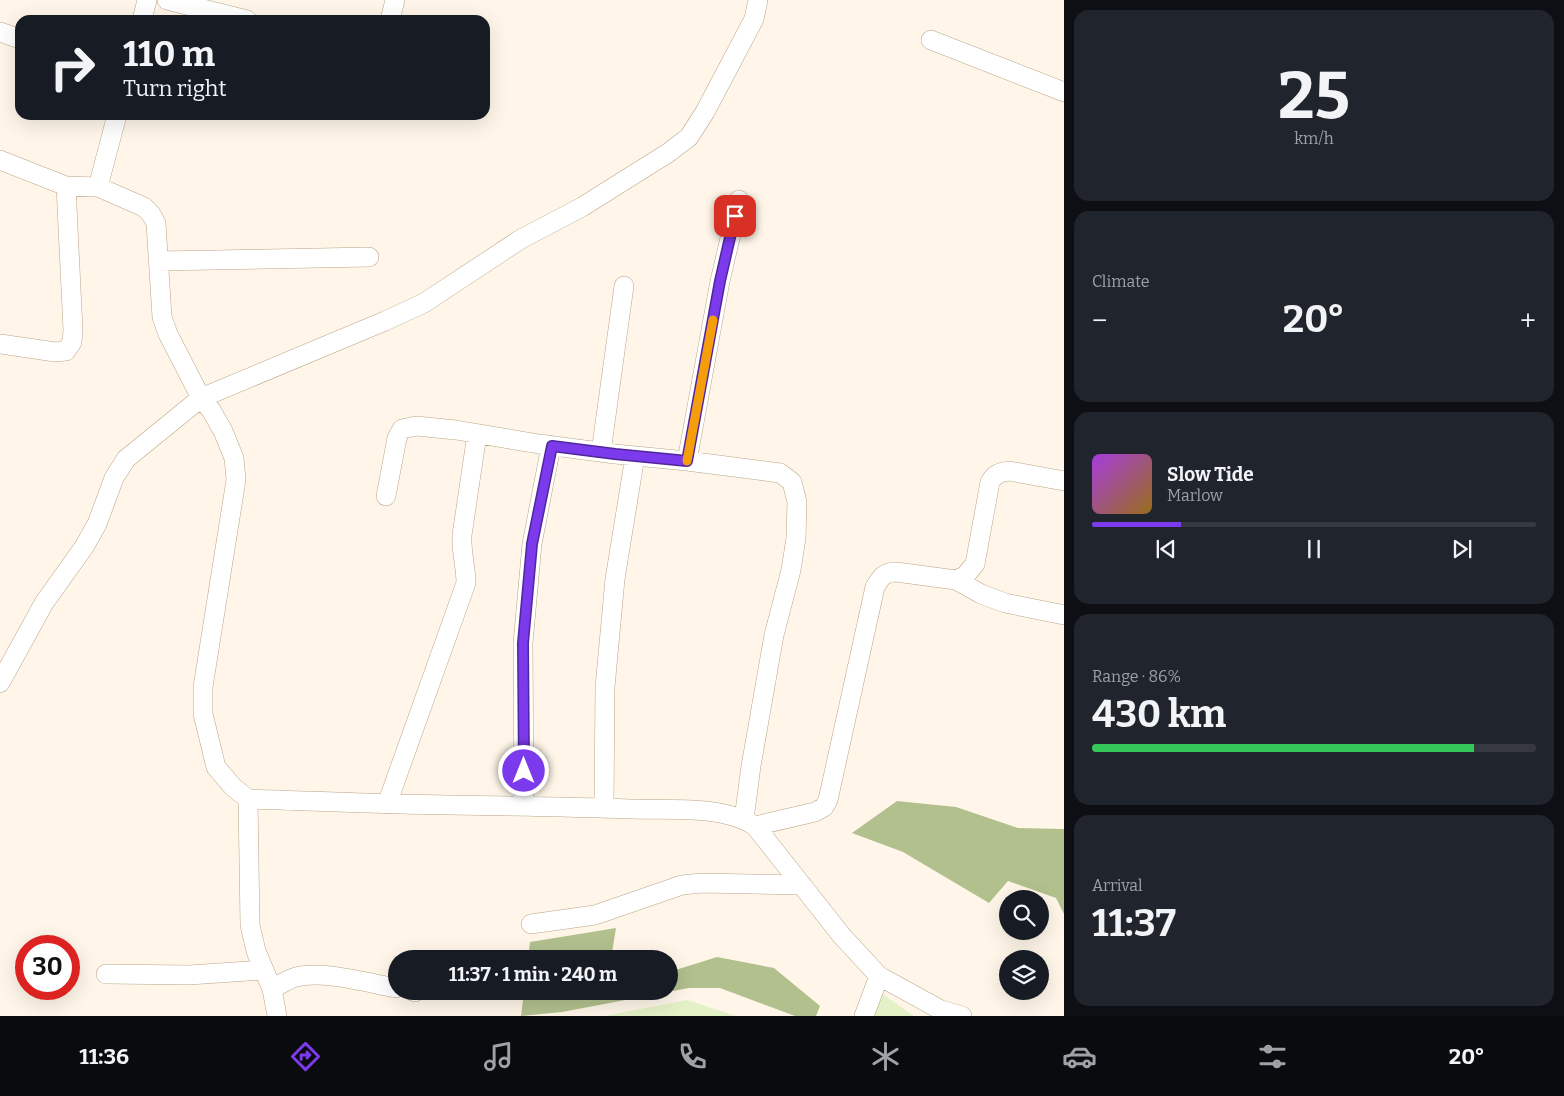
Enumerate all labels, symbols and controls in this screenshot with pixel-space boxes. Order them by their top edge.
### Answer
text: 110 m [123,33,215,75]
icon: right [40,35,105,100]
text: 25 [1278,57,1350,135]
text: Turn right [123,75,226,102]
text: km/h [1294,129,1334,148]
pin [714,195,756,237]
icon: arrive [721,202,749,230]
text: Climate [1092,272,1150,291]
text: 20° [1283,296,1345,342]
text: − [1092,304,1107,337]
text: + [1520,304,1536,337]
text: Slow Tide [1167,463,1254,486]
text: Marlow [1167,486,1223,505]
icon: previous [1152,535,1180,563]
icon: pause [1300,535,1328,563]
icon: next [1448,535,1476,563]
text: Range · 86% [1092,667,1181,686]
text: 430 km [1092,691,1226,737]
position arrow [497,744,549,796]
text: Arrival [1092,876,1143,895]
map controls [999,890,1049,1000]
button: search [999,890,1049,940]
text: 11:37 [1092,900,1176,946]
speed limit sign: 30 [15,935,80,1000]
button: layers [999,950,1049,1000]
text: 11:37 · 1 min · 240 m [449,963,617,986]
icon: directions [288,1039,323,1074]
icon: music [481,1039,516,1074]
icon: phone [675,1039,710,1074]
icon: climate [868,1039,903,1074]
icon: car [1062,1039,1097,1074]
icon: filters [1255,1039,1290,1074]
text: 11:36 [79,1043,129,1070]
text: 20° [1449,1043,1485,1070]

